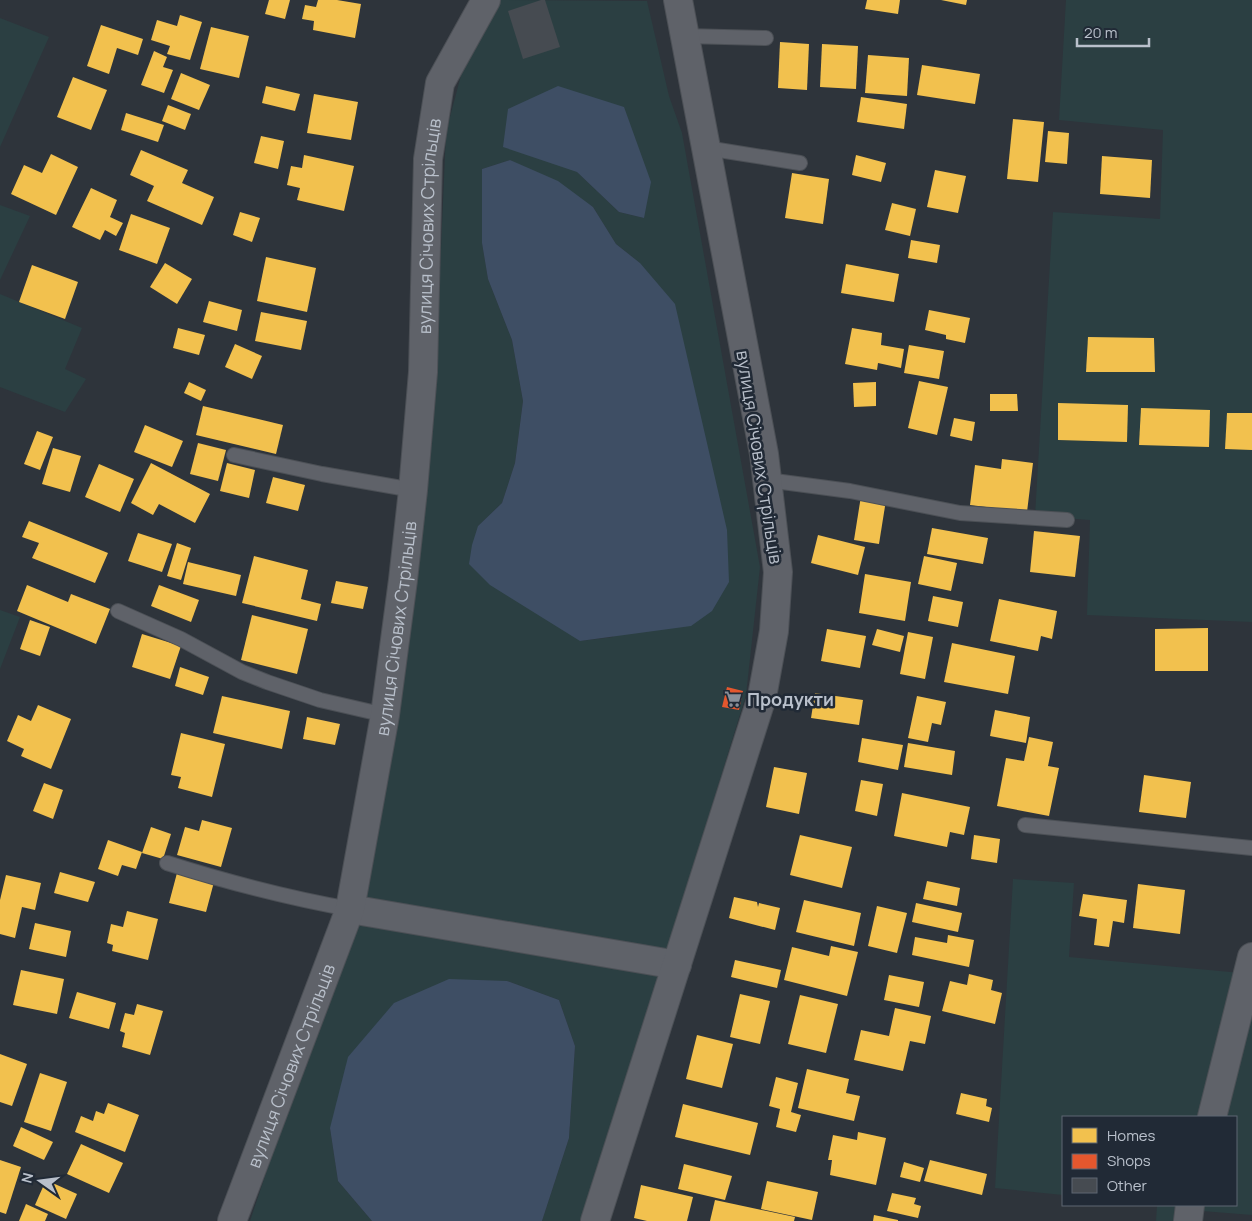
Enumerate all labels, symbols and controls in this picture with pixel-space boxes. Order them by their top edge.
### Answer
scale bar [1077,15,1150,47]
text: 20 m [1084,22,1117,43]
street label: вулиця Січових Стрільців [412,116,446,334]
street label: вулиця Січових Стрільців [731,348,789,566]
street label: вулиця Січових Стрільців [369,519,422,738]
place label: Продукти [747,687,834,711]
supermarket icon: Продукти [723,689,743,709]
street label: вулиця Січових Стрільців [241,960,340,1171]
legend [1062,1116,1237,1206]
text: Homes [1107,1125,1156,1146]
text: Shops [1107,1150,1151,1171]
north arrow [15,1156,65,1206]
text: N [16,1171,37,1185]
text: Other [1107,1175,1148,1196]

